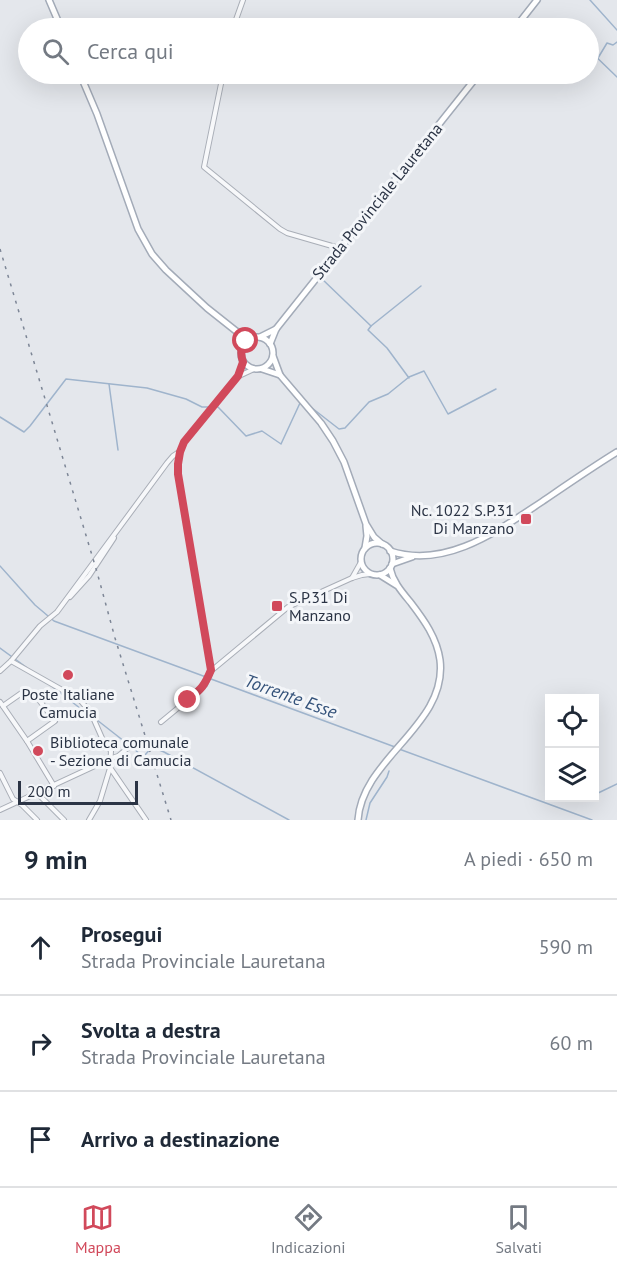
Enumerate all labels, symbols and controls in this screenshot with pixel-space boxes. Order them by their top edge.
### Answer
search box [18,18,599,84]
icon: search [39,35,72,68]
text: Cerca qui [87,37,174,65]
street label: Strada Provinciale Lauretana [308,119,446,283]
route start [232,327,258,353]
place label: Nc. 1022 S.P.31 Di Manzano [411,500,514,538]
marker: Nc. 1022 S.P.31 Di Manzano [519,512,533,526]
place label: S.P.31 Di Manzano [289,587,351,625]
marker: S.P.31 Di Manzano [270,599,284,613]
marker: Poste Italiane Camucia [61,668,75,682]
water label: Torrente Esse [242,669,341,724]
place label: Poste Italiane Camucia [21,684,115,722]
route end [174,686,200,712]
map controls [545,694,599,802]
button: locate [545,694,599,748]
place label: Biblioteca comunale - Sezione di Camucia [50,732,191,770]
marker: Biblioteca comunale - Sezione di Camucia [31,744,45,758]
button: layers [545,748,599,802]
scale bar [18,778,138,806]
text: 200 m [27,781,70,801]
text: 9 min [24,843,87,876]
text: A piedi · 650 m [464,846,593,872]
text: Prosegui [81,920,162,948]
icon: ahead [24,931,57,964]
text: 590 m [539,934,593,960]
text: Strada Provinciale Lauretana [81,948,326,974]
text: Svolta a destra [81,1016,221,1044]
icon: right [24,1027,57,1060]
text: 60 m [550,1030,593,1056]
text: Strada Provinciale Lauretana [81,1044,326,1070]
icon: arrive [24,1123,57,1156]
text: Arrivo a destinazione [81,1125,280,1153]
tab: Mappa [75,1201,121,1257]
tab: Indicazioni [271,1201,345,1257]
tab: Salvati [495,1201,542,1257]

